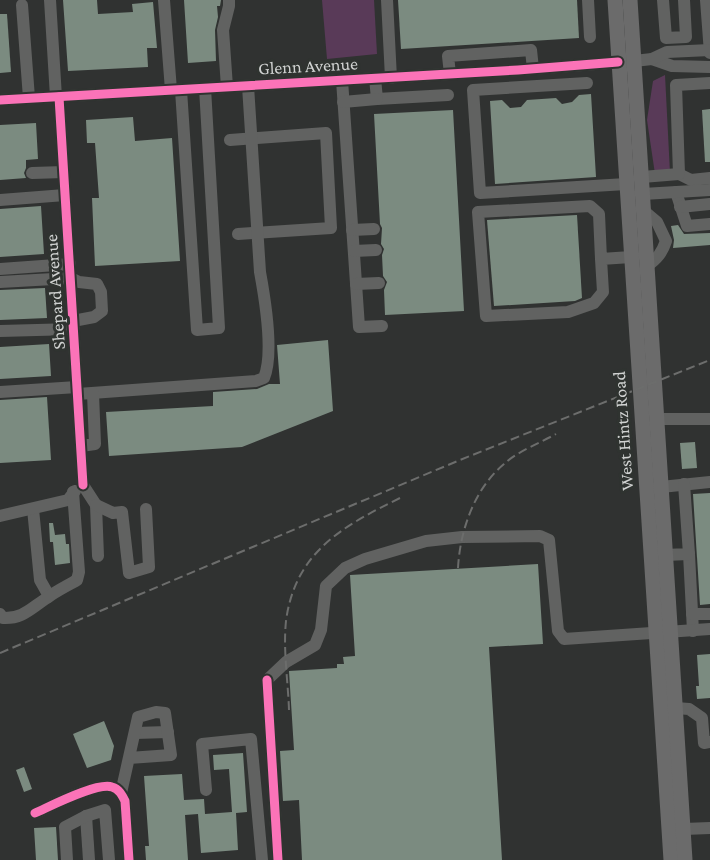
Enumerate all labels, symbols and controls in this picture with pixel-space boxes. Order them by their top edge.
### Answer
street label: Glenn Avenue [258,53,358,79]
street label: Shepard Avenue [41,234,69,350]
street label: West Hintz Road [609,370,637,491]

